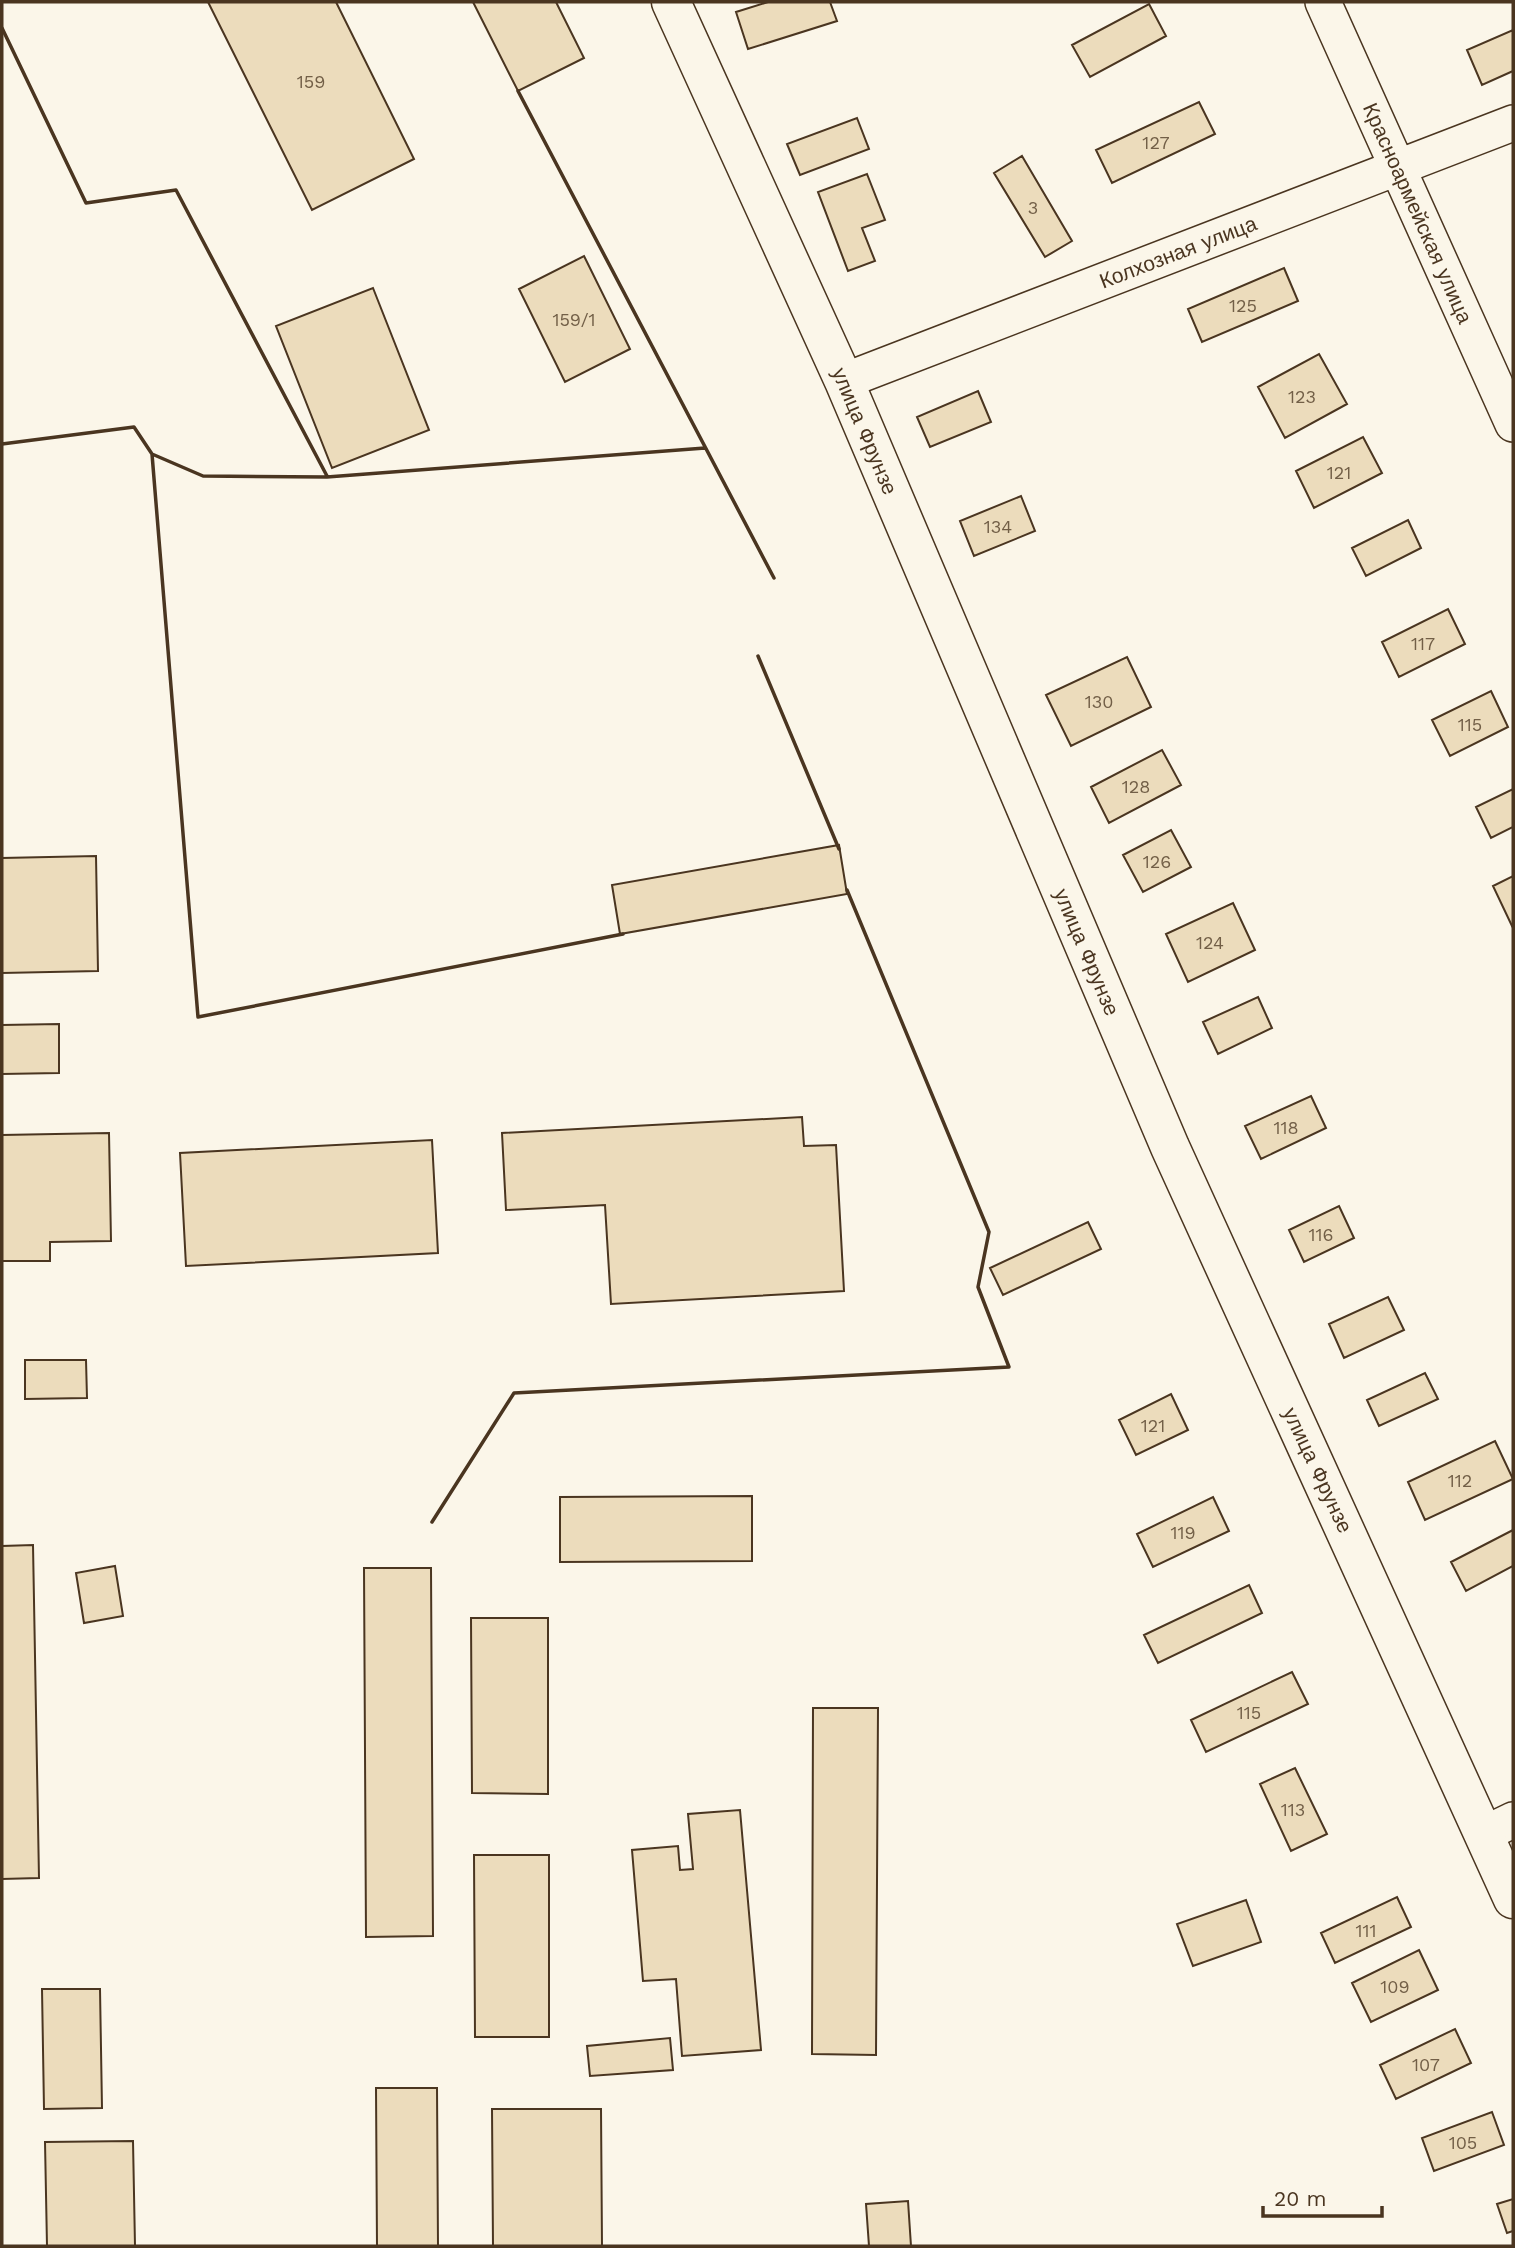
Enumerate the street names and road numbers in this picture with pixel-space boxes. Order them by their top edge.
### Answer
street label: Красноармейская улица [1358,99,1478,327]
street label: Колхозная улица [1096,210,1261,294]
street label: улица Фрунзе [827,364,903,498]
street label: улица Фрунзе [1049,885,1125,1019]
street label: улица Фрунзе [1278,1403,1358,1537]

